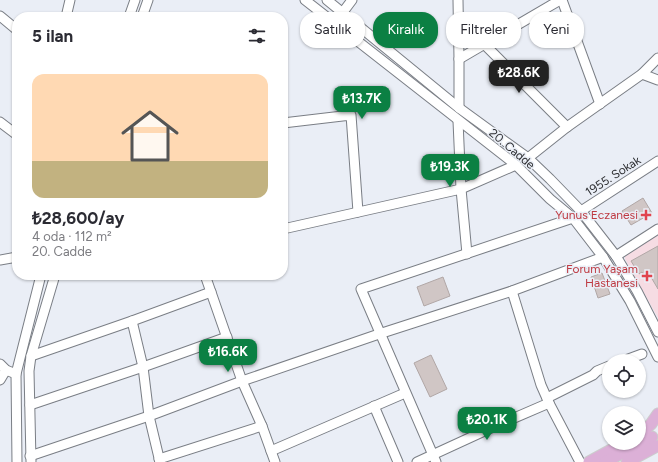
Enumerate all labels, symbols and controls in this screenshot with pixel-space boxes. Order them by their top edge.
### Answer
chip: Satılık [300,12,365,48]
chip: Kiralık [373,12,438,48]
chip: Filtreler [446,12,521,48]
chip: Yeni [529,12,584,48]
icon: filters [246,25,268,47]
text: 5 ilan [32,26,73,46]
pin: ₺28.6K [486,60,552,94]
text: ₺28.6K [498,65,540,80]
pin: ₺13.7K [329,86,395,120]
text: ₺13.7K [342,91,382,106]
icon: home [114,100,186,172]
street label: 20. Cadde [486,126,538,172]
street label: 1955. Sokak [583,153,643,199]
pin: ₺19.3K [417,154,483,188]
text: ₺19.3K [430,159,470,174]
text: ₺28,600/ay [32,208,124,228]
place label: Yunus Eczanesi [555,208,638,222]
marker: Yunus Eczanesi [641,210,651,220]
text: 4 oda · 112 m² [32,229,112,244]
text: 20. Cadde [32,244,92,259]
place label: Forum Yaşam Hastanesi [566,262,638,290]
marker: Forum Yaşam Hastanesi [641,270,653,282]
pin: ₺16.6K [195,339,261,373]
text: ₺16.6K [208,344,248,359]
map controls [602,354,646,450]
button: locate [602,354,646,398]
button: layers [602,406,646,450]
pin: ₺20.1K [454,407,520,441]
text: ₺20.1K [467,412,507,427]

